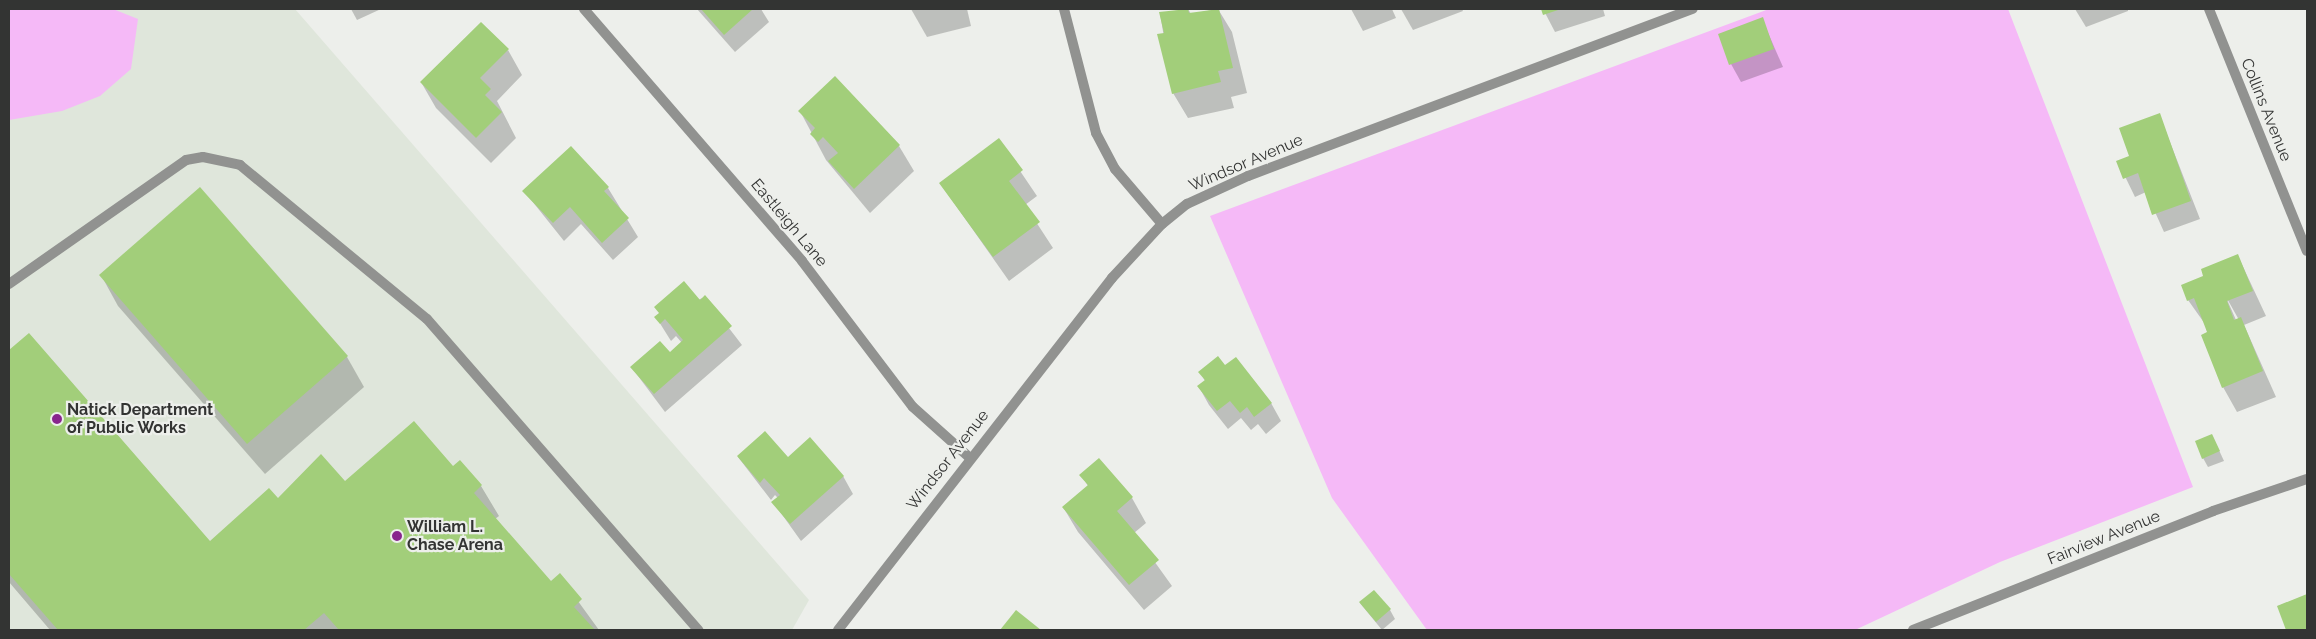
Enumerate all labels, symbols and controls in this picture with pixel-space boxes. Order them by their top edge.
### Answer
street label: Collins Avenue [2237,55,2295,165]
street label: Windsor Avenue [1186,130,1306,196]
street label: Eastleigh Lane [747,175,831,271]
place label: Natick Department of Public Works [67,400,213,438]
street label: Windsor Avenue [903,406,993,514]
marker: Natick Department of Public Works [51,413,63,425]
street label: Fairview Avenue [2044,507,2164,569]
place label: William L. Chase Arena [407,517,503,555]
marker: William L. Chase Arena [391,530,403,542]

